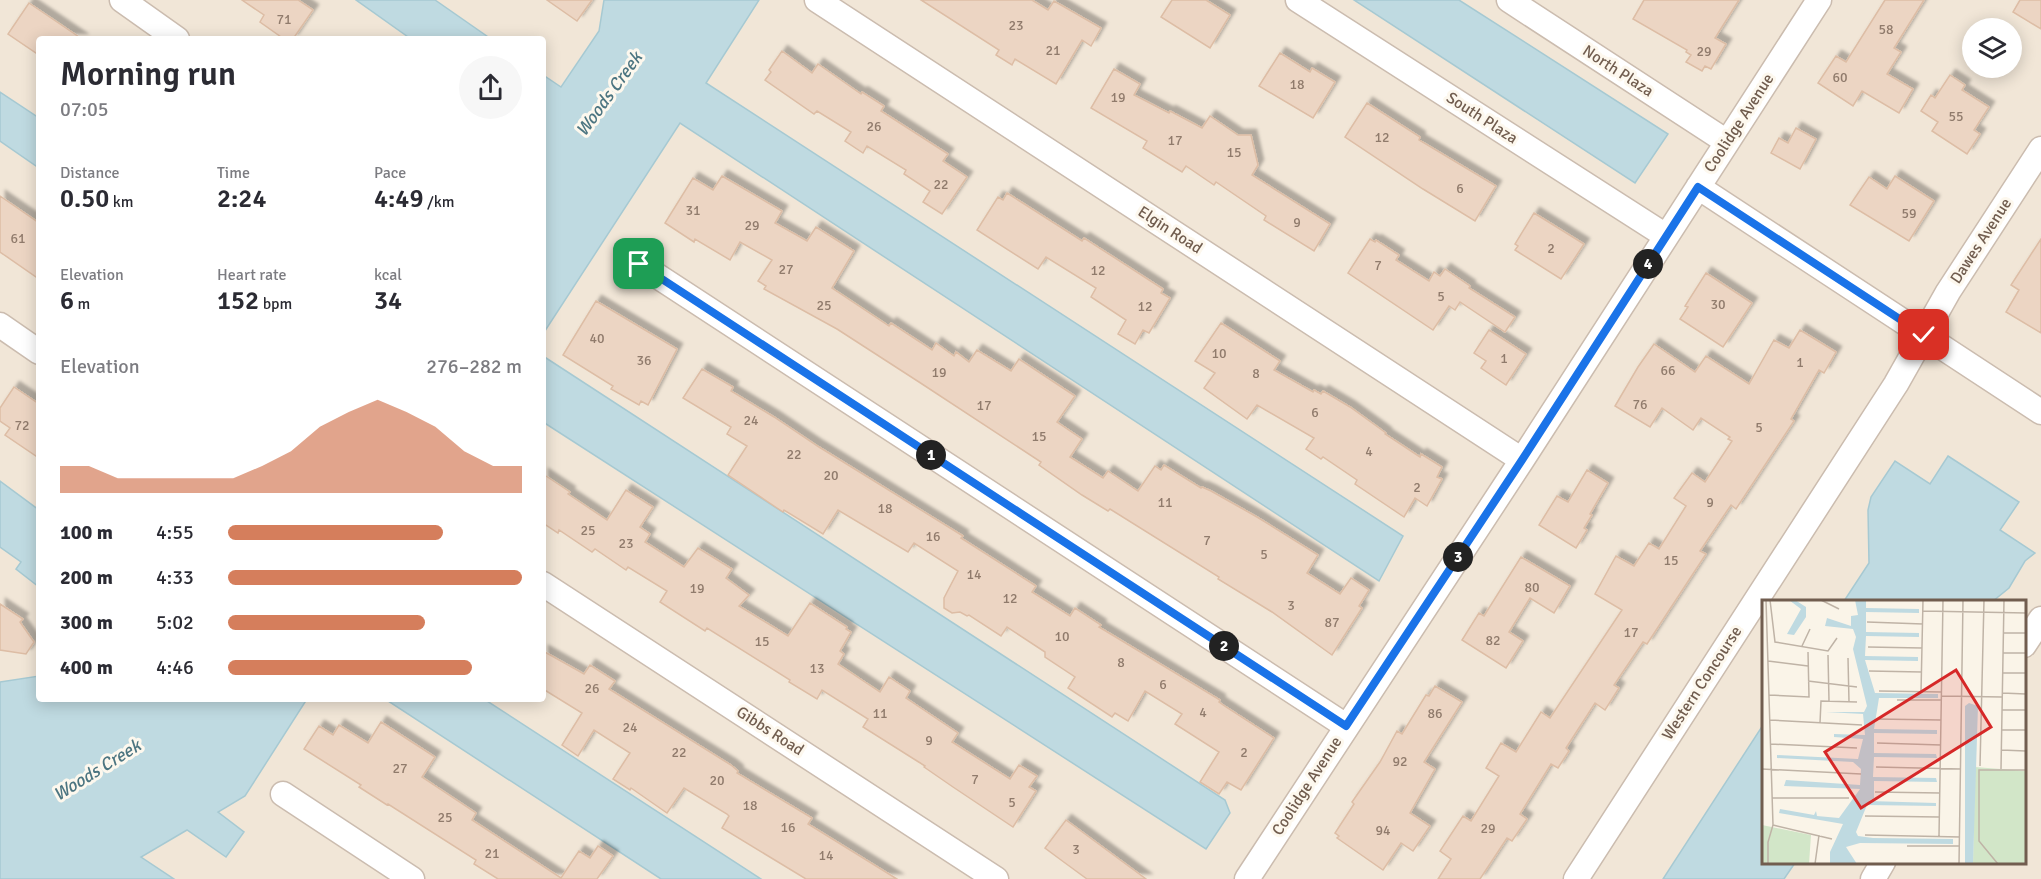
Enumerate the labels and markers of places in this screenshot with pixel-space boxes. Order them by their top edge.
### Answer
pin [613,238,664,289]
pin: 4 [1633,249,1663,279]
pin [1898,309,1949,360]
pin: 1 [916,440,946,470]
pin: 3 [1443,542,1473,572]
pin: 2 [1209,631,1239,661]

